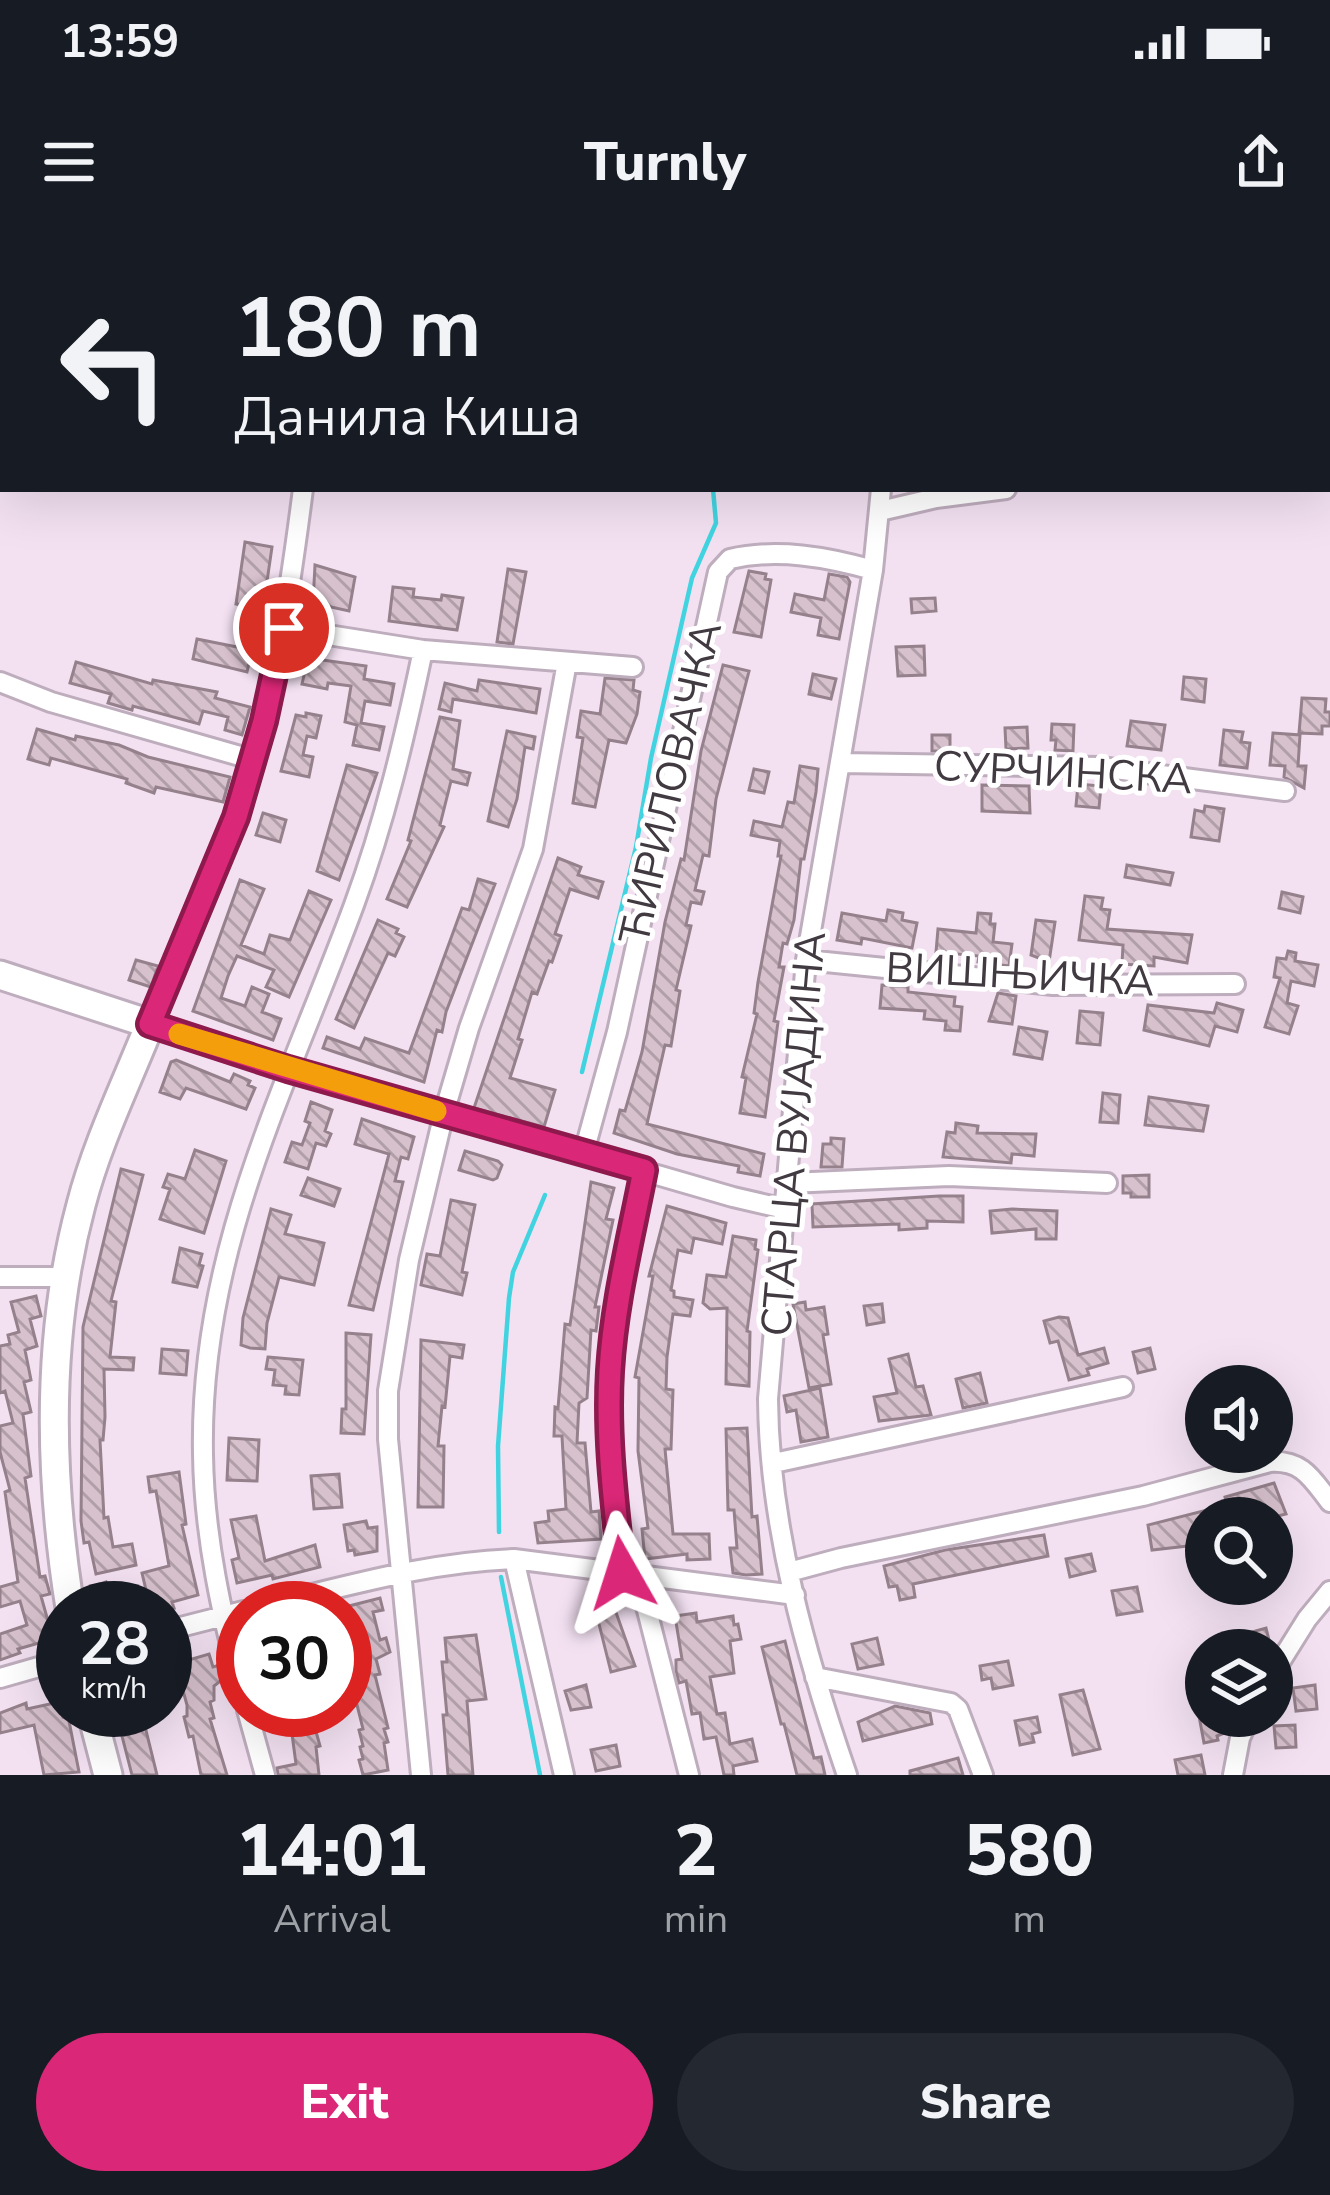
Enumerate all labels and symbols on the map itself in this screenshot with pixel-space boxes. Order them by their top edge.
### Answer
pin [233,577,335,679]
street label: ЋИРИЛОВАЧКА [606,616,736,950]
street label: СУРЧИНСКА [933,738,1193,808]
street label: СТАРЦА ВУЈАДИНА [748,929,840,1339]
street label: ВИШЊИЧКА [884,940,1156,1010]
position arrow [559,1510,685,1636]
speed limit sign: 30 [216,1581,372,1737]

